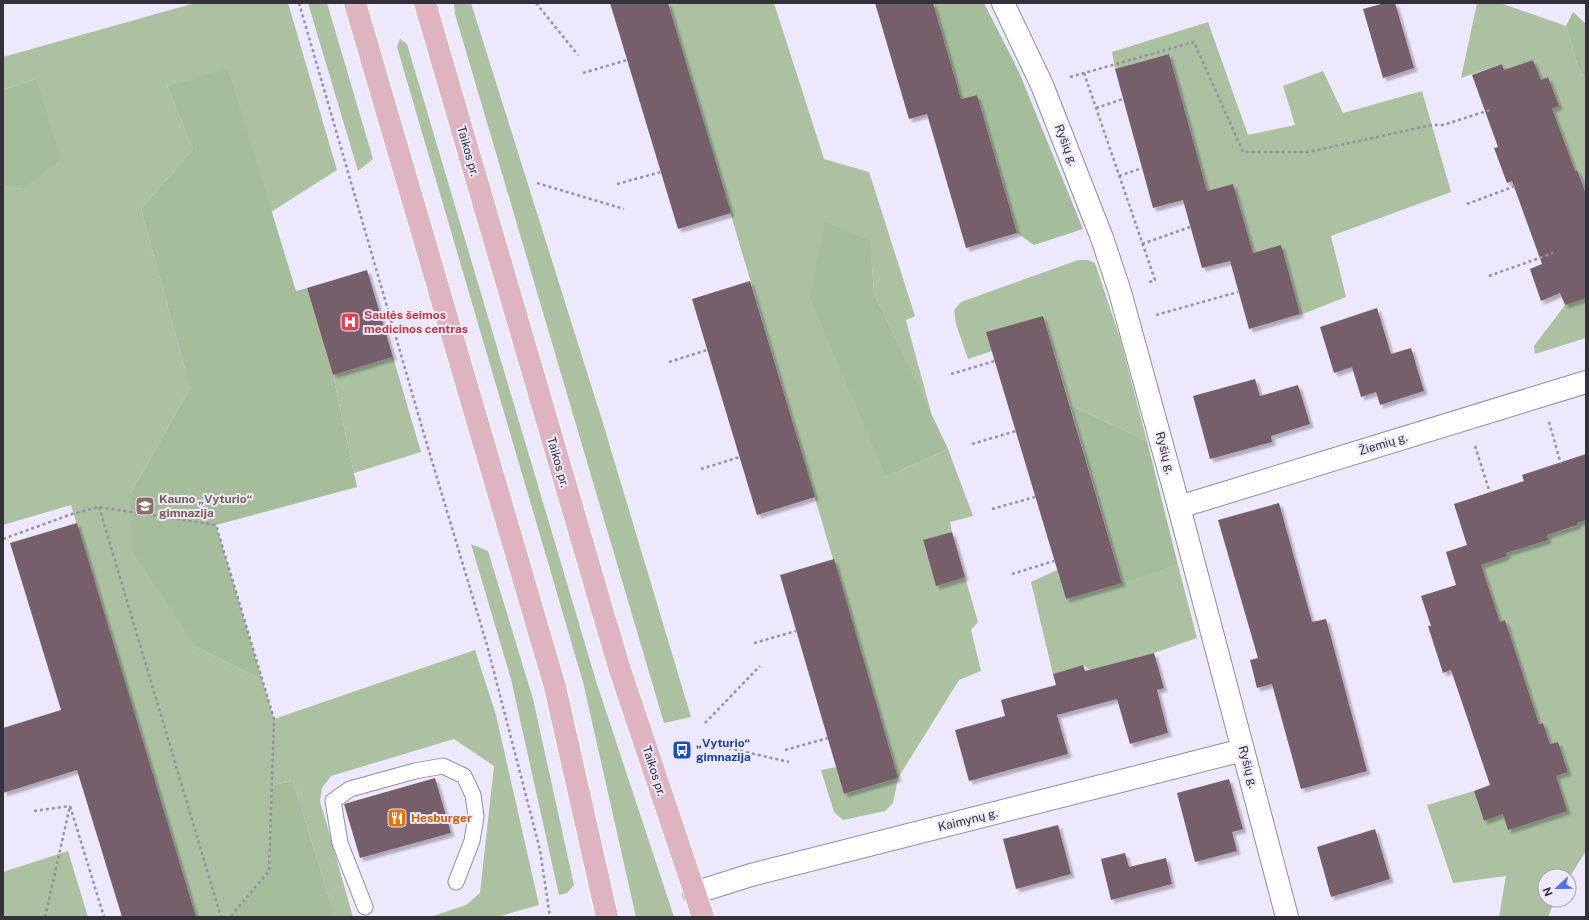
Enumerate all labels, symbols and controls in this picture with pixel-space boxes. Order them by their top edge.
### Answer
street label: Ryšių g. [1052,122,1080,168]
street label: Taikos pr. [454,124,482,178]
place label: Saulės šeimos medicinos centras [364,308,468,336]
hospital icon: Saulės šeimos medicinos centras [339,311,361,333]
street label: Ryšių g. [1153,430,1177,476]
street label: Žiemių g. [1357,430,1409,458]
street label: Taikos pr. [544,435,572,489]
place label: Kauno „Vyturio“ gimnazija [159,492,252,520]
school or university icon: Kauno „Vyturio“ gimnazija [134,495,156,517]
place label: „Vyturio“ gimnazija [696,736,751,764]
bus stop icon: „Vyturio“ gimnazija [671,739,693,761]
street label: Taikos pr. [639,744,669,798]
street label: Ryšių g. [1236,744,1260,790]
street label: Kaimynų g. [937,806,999,834]
restaurant icon: Hesburger [386,807,408,829]
place label: Hesburger [411,811,472,825]
north arrow [1537,868,1577,908]
text: N [1541,886,1555,898]

